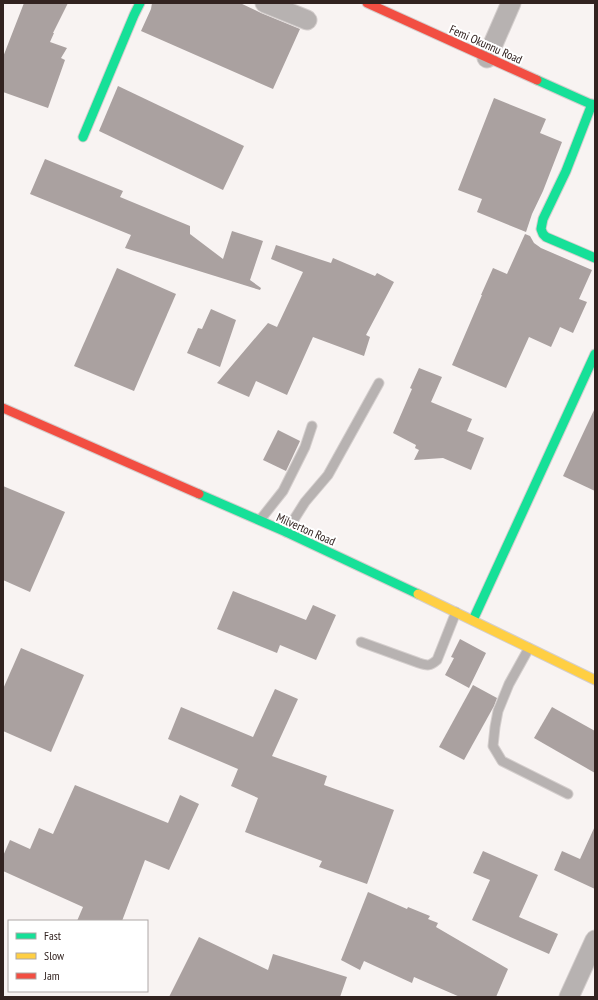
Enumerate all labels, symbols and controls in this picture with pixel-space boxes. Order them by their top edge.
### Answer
street label: Femi Okunnu Road [447,21,525,67]
street label: Milverton Road [274,509,338,549]
legend [8,920,148,992]
text: Fast [44,928,62,943]
text: Slow [44,948,65,963]
text: Jam [43,968,60,983]

